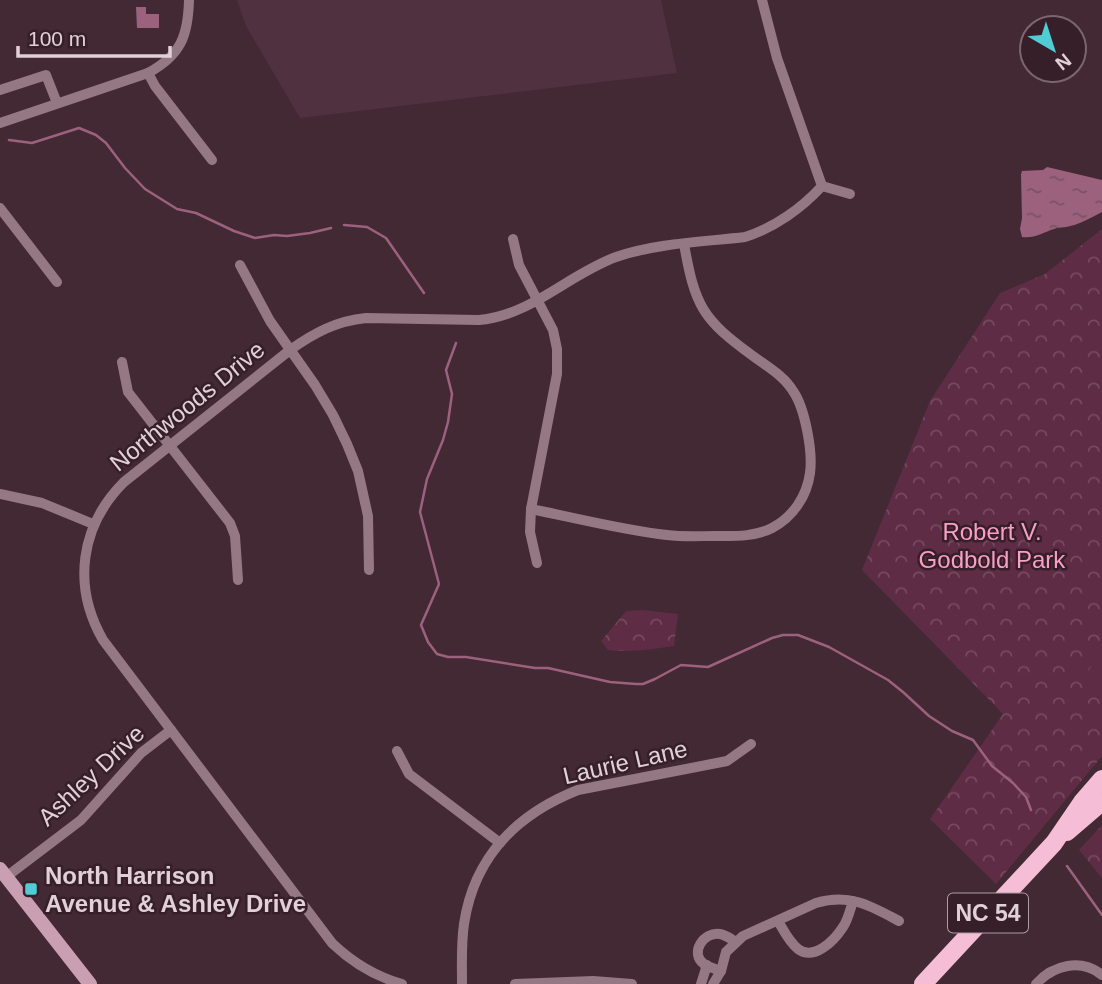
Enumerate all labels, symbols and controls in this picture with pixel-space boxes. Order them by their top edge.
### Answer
scale bar [18,14,170,58]
north arrow [1018,14,1088,84]
text: 100 m [28,27,86,50]
text: N [1051,49,1075,74]
street label: Northwoods Drive [104,335,270,477]
park label: Robert V. Godbold Park [919,518,1066,573]
street label: Ashley Drive [33,719,149,831]
street label: Laurie Lane [560,735,690,789]
place label: North Harrison Avenue & Ashley Drive [45,862,306,917]
marker: North Harrison Avenue & Ashley Drive [23,881,39,897]
road number: NC 54 [948,893,1028,932]

